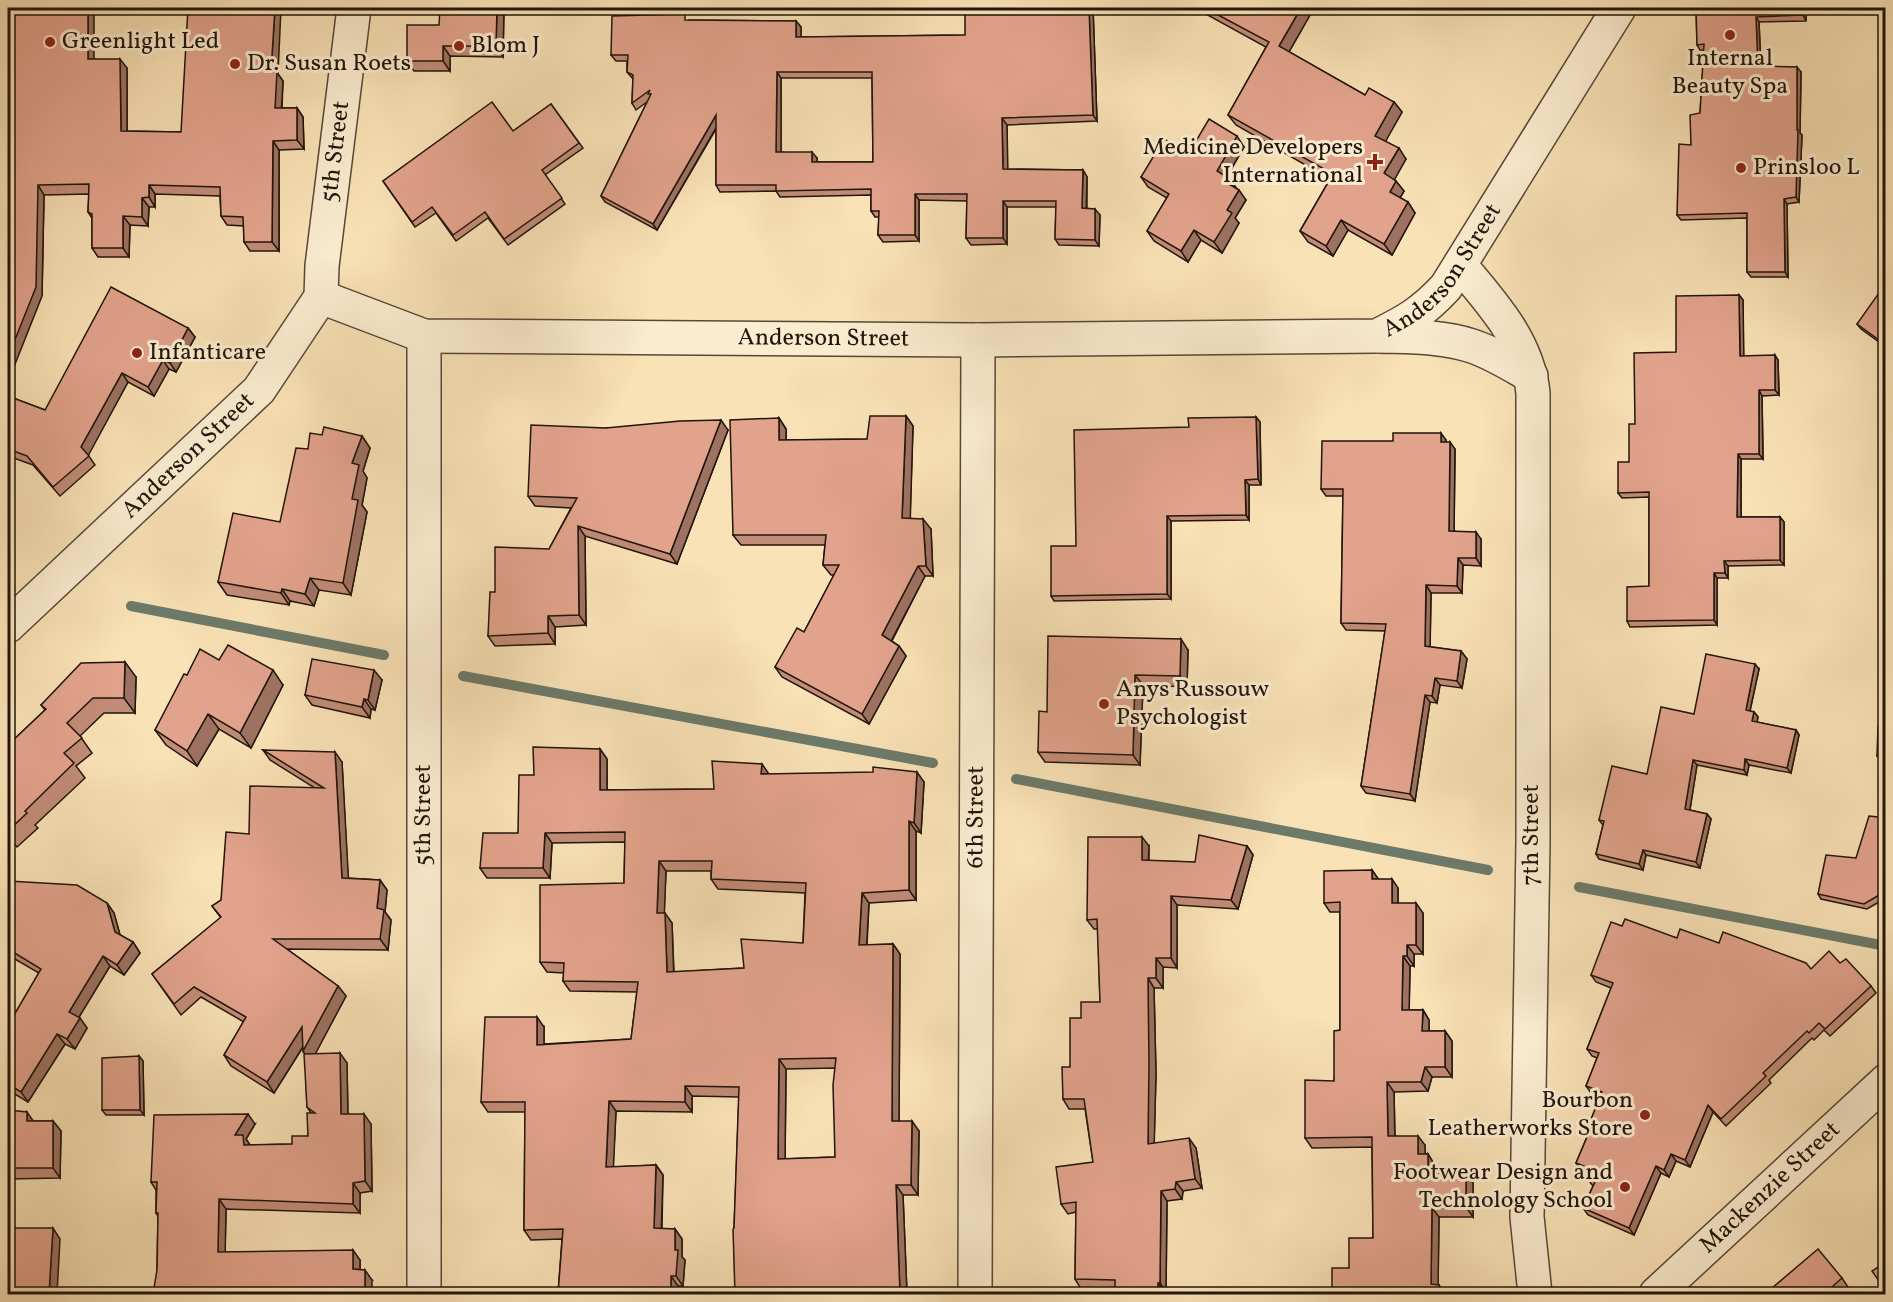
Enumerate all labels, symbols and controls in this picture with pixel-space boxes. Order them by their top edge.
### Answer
place label: Greenlight Led [62,25,219,59]
marker: Internal Beauty Spa [1723,28,1737,42]
place label: Blom J [471,29,540,63]
marker: Greenlight Led [43,35,57,49]
marker: Blom J [452,39,466,53]
place label: Internal Beauty Spa [1672,42,1788,104]
place label: Dr. Susan Roets [247,47,411,81]
marker: Dr. Susan Roets [228,57,242,71]
street label: 5th Street [313,99,359,205]
place label: Medicine Developers International [1143,131,1363,193]
place label: Prinsloo L [1753,151,1860,185]
marker: Medicine Developers International [1368,155,1382,169]
marker: Prinsloo L [1734,161,1748,175]
street label: Anderson Street [1377,197,1511,347]
street label: Anderson Street [738,321,909,357]
place label: Infanticare [149,336,266,370]
marker: Infanticare [130,346,144,360]
street label: Anderson Street [115,385,263,527]
place label: Anys Russouw Psychologist [1116,673,1269,735]
marker: Anys Russouw Psychologist [1097,697,1111,711]
street label: 5th Street [407,764,441,866]
street label: 6th Street [959,766,994,868]
street label: 7th Street [1515,784,1549,886]
place label: Bourbon Leatherworks Store [1427,1084,1633,1146]
marker: Bourbon Leatherworks Store [1638,1108,1652,1122]
street label: Mackenzie Street [1692,1114,1849,1262]
place label: Footwear Design and Technology School [1393,1156,1613,1218]
marker: Footwear Design and Technology School [1618,1180,1632,1194]

